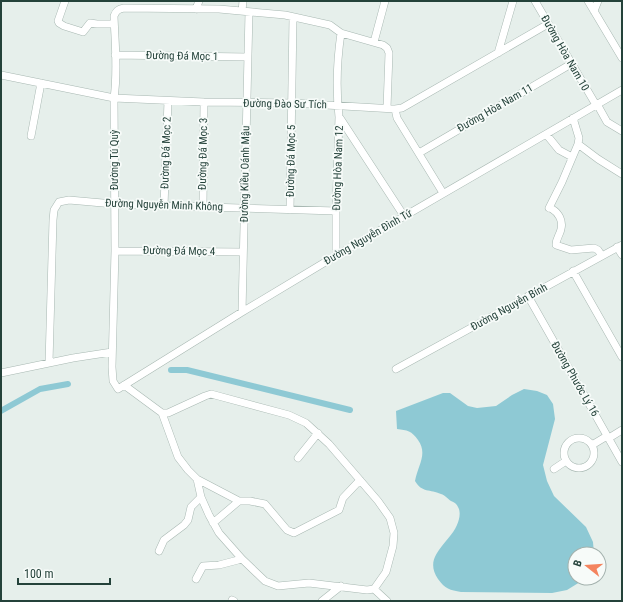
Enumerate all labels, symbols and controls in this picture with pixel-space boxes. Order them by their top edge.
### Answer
street label: Đường Hòa Nam 10 [538,13,592,93]
street label: Đường Đá Mọc 1 [146,49,218,63]
street label: Đường Hòa Nam 11 [455,81,535,135]
street label: Đường Đào Sư Tích [243,97,327,111]
street label: Đường Đá Mọc 2 [158,117,174,189]
street label: Đường Đá Mọc 3 [196,118,210,190]
street label: Đường Đá Mọc 5 [284,125,298,197]
street label: Đường Hòa Nam 12 [330,125,346,211]
street label: Đường Kiều Oánh Mậu [238,126,252,222]
street label: Đường Tú Quỳ [108,129,121,190]
street label: Đường Nguyễn Minh Không [105,196,223,214]
street label: Đường Nguyễn Đình Tứ [322,206,415,268]
street label: Đường Đá Mọc 4 [143,244,216,258]
street label: Đường Nguyễn Bính [468,281,550,333]
street label: Đường Phước Lý 16 [548,339,602,419]
north arrow [567,546,607,586]
text: B [571,558,585,568]
scale bar [18,560,110,586]
text: 100 m [24,567,54,581]

